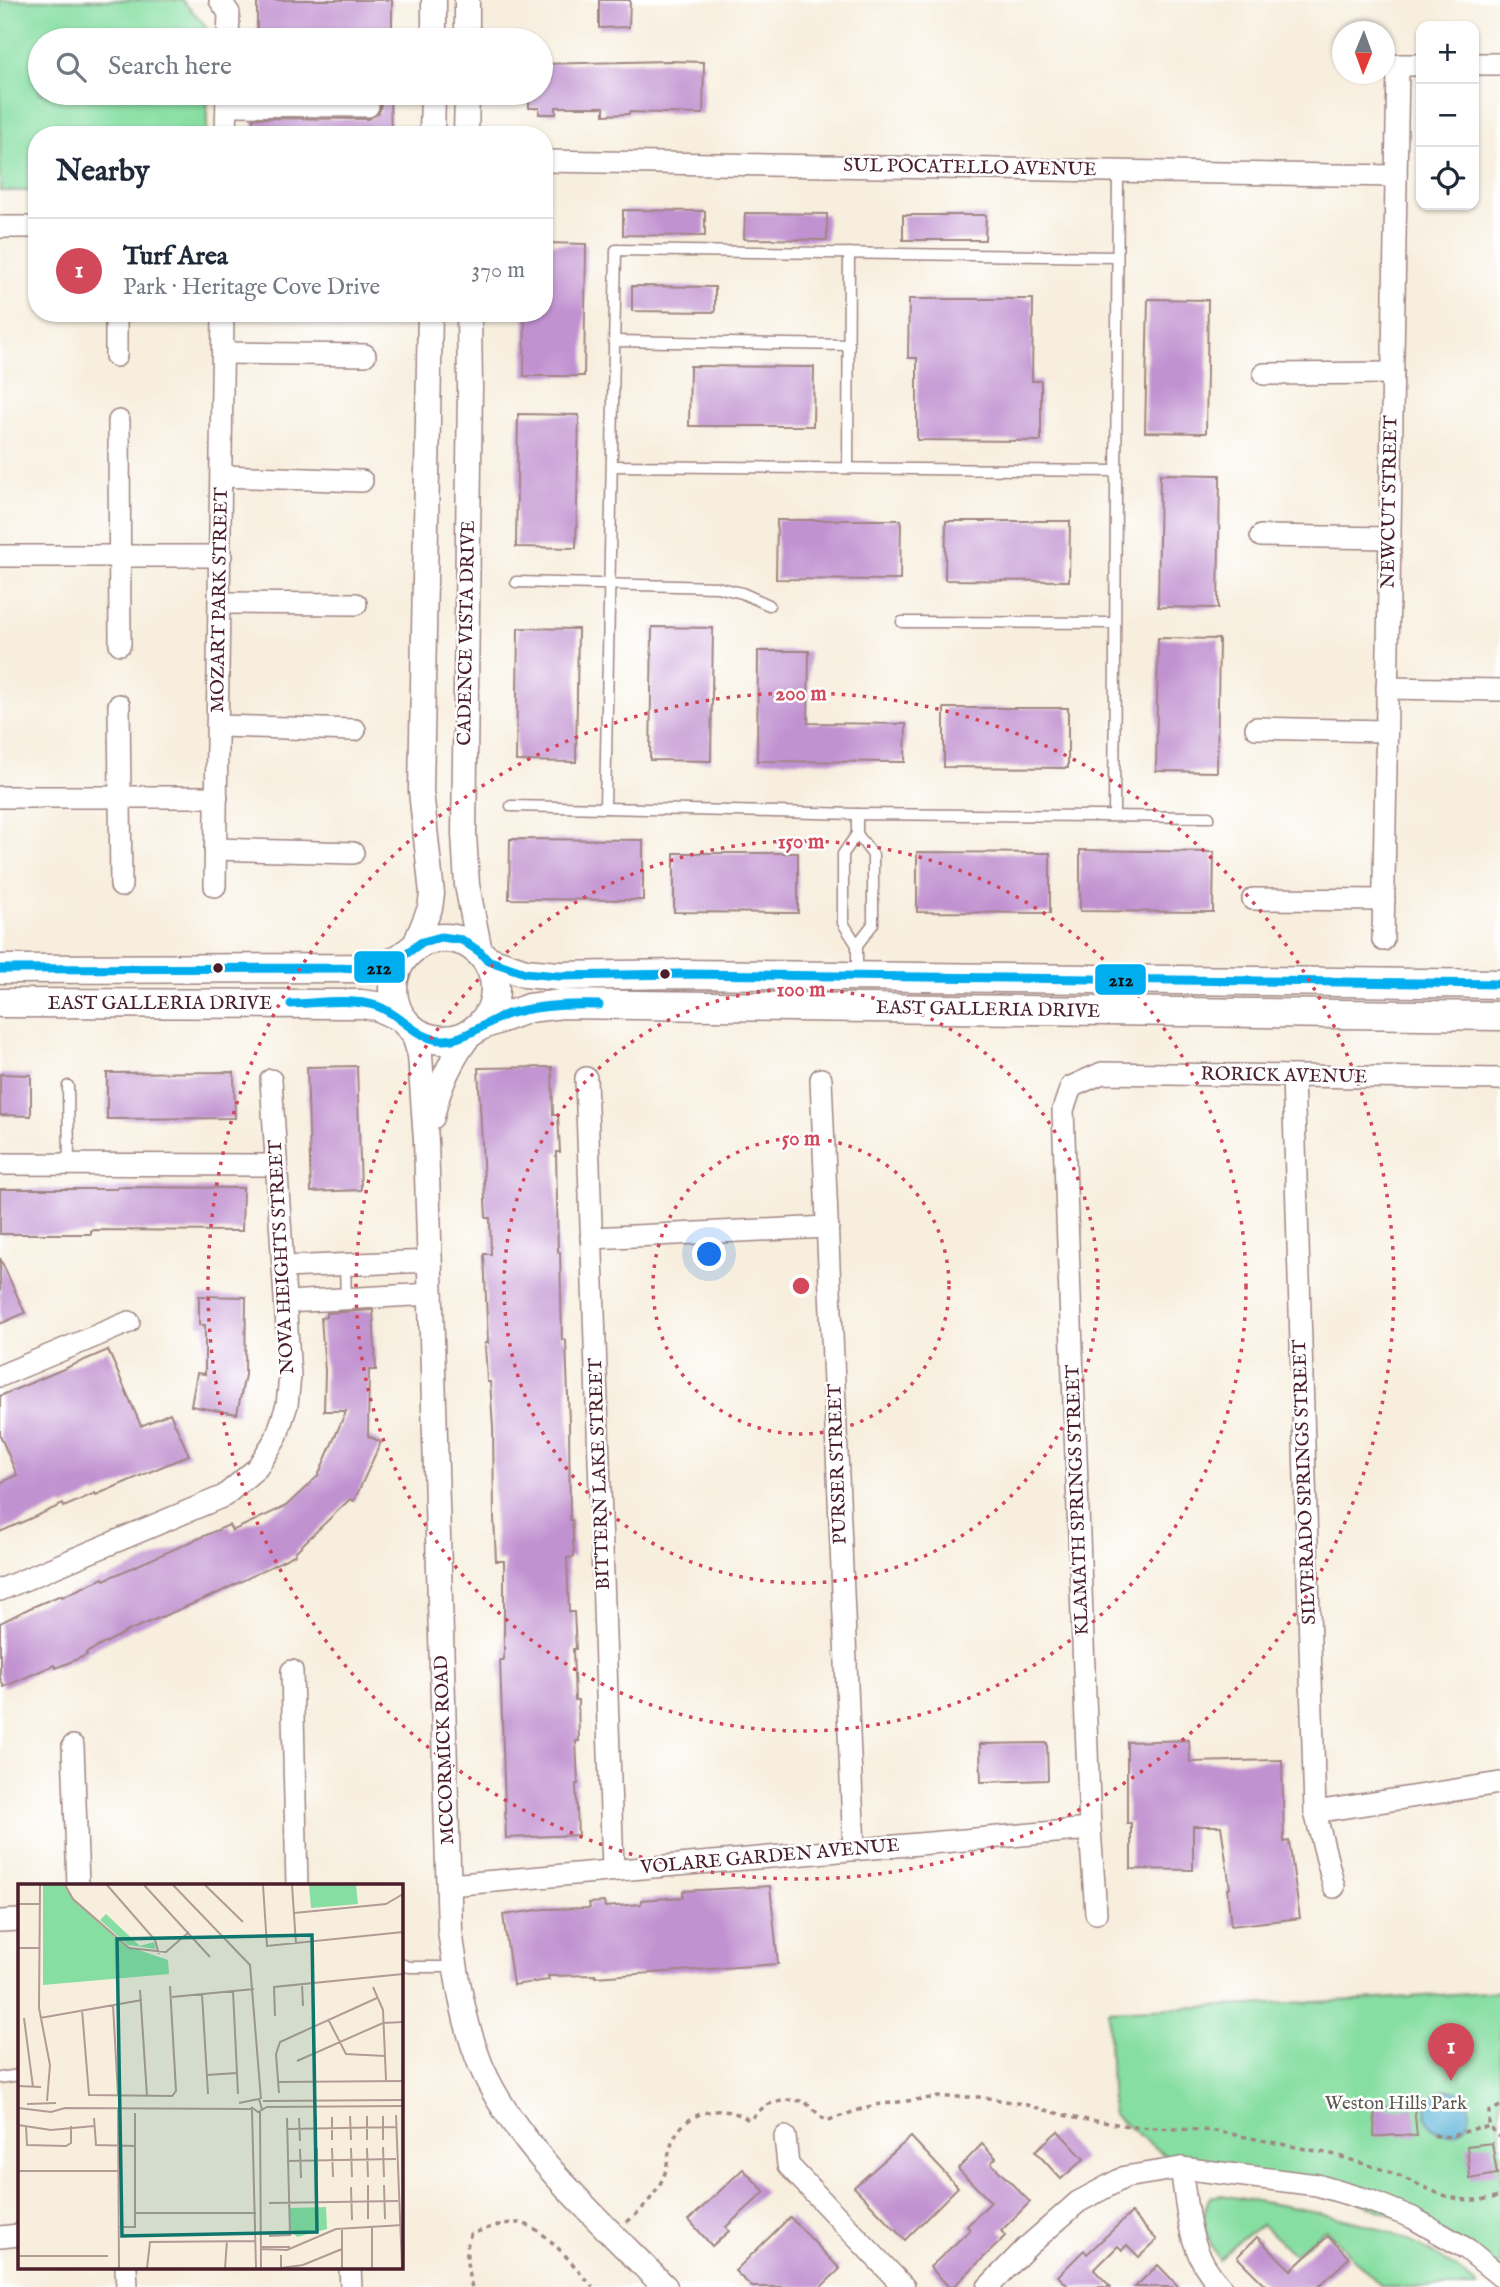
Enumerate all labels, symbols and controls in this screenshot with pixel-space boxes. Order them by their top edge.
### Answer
north arrow [1332,21,1395,84]
map controls [1416,21,1479,210]
button: + [1416,21,1479,84]
search box [28,28,553,105]
icon: search [52,48,90,86]
text: Search here [108,50,232,83]
button: − [1416,84,1479,147]
button: locate [1416,147,1479,210]
text: Nearby [56,153,149,191]
street label: SUL POCATELLO AVENUE [843,154,1097,182]
text: Turf Area [123,240,228,273]
text: 1 [75,256,83,285]
text: 370 m [472,256,525,285]
text: Park · Heritage Cove Drive [123,273,380,302]
street label: NEWCUT STREET [1376,415,1404,589]
street label: MOZART PARK STREET [206,487,234,713]
street label: CADENCE VISTA DRIVE [453,520,481,746]
text: 200 m [775,681,827,708]
text: 150 m [778,829,825,856]
line badge: 212 [353,950,406,984]
text: 212 [367,957,392,981]
unlabelled marker [211,961,225,975]
line badge: 212 [1094,963,1147,996]
unlabelled marker [658,967,672,981]
text: 212 [1109,969,1134,993]
text: 100 m [776,977,826,1004]
street label: EAST GALLERIA DRIVE [48,992,272,1016]
street label: EAST GALLERIA DRIVE [876,996,1100,1024]
street label: RORICK AVENUE [1200,1063,1368,1089]
text: 50 m [782,1126,821,1153]
street label: NOVA HEIGHTS STREET [264,1139,300,1375]
your location [692,1237,726,1271]
centre of rings [789,1274,813,1298]
street label: SILVERADO SPRINGS STREET [1288,1339,1322,1625]
street label: BITTERN LAKE STREET [584,1357,616,1590]
street label: KLAMATH SPRINGS STREET [1061,1364,1095,1636]
street label: PURSER STREET [823,1383,853,1545]
street label: MCCORMICK ROAD [430,1655,460,1845]
street label: VOLARE GARDEN AVENUE [638,1834,901,1880]
inset map [18,1884,402,2270]
pin: 1 [1428,2023,1474,2081]
park label: Weston Hills Park [1325,2092,1468,2116]

